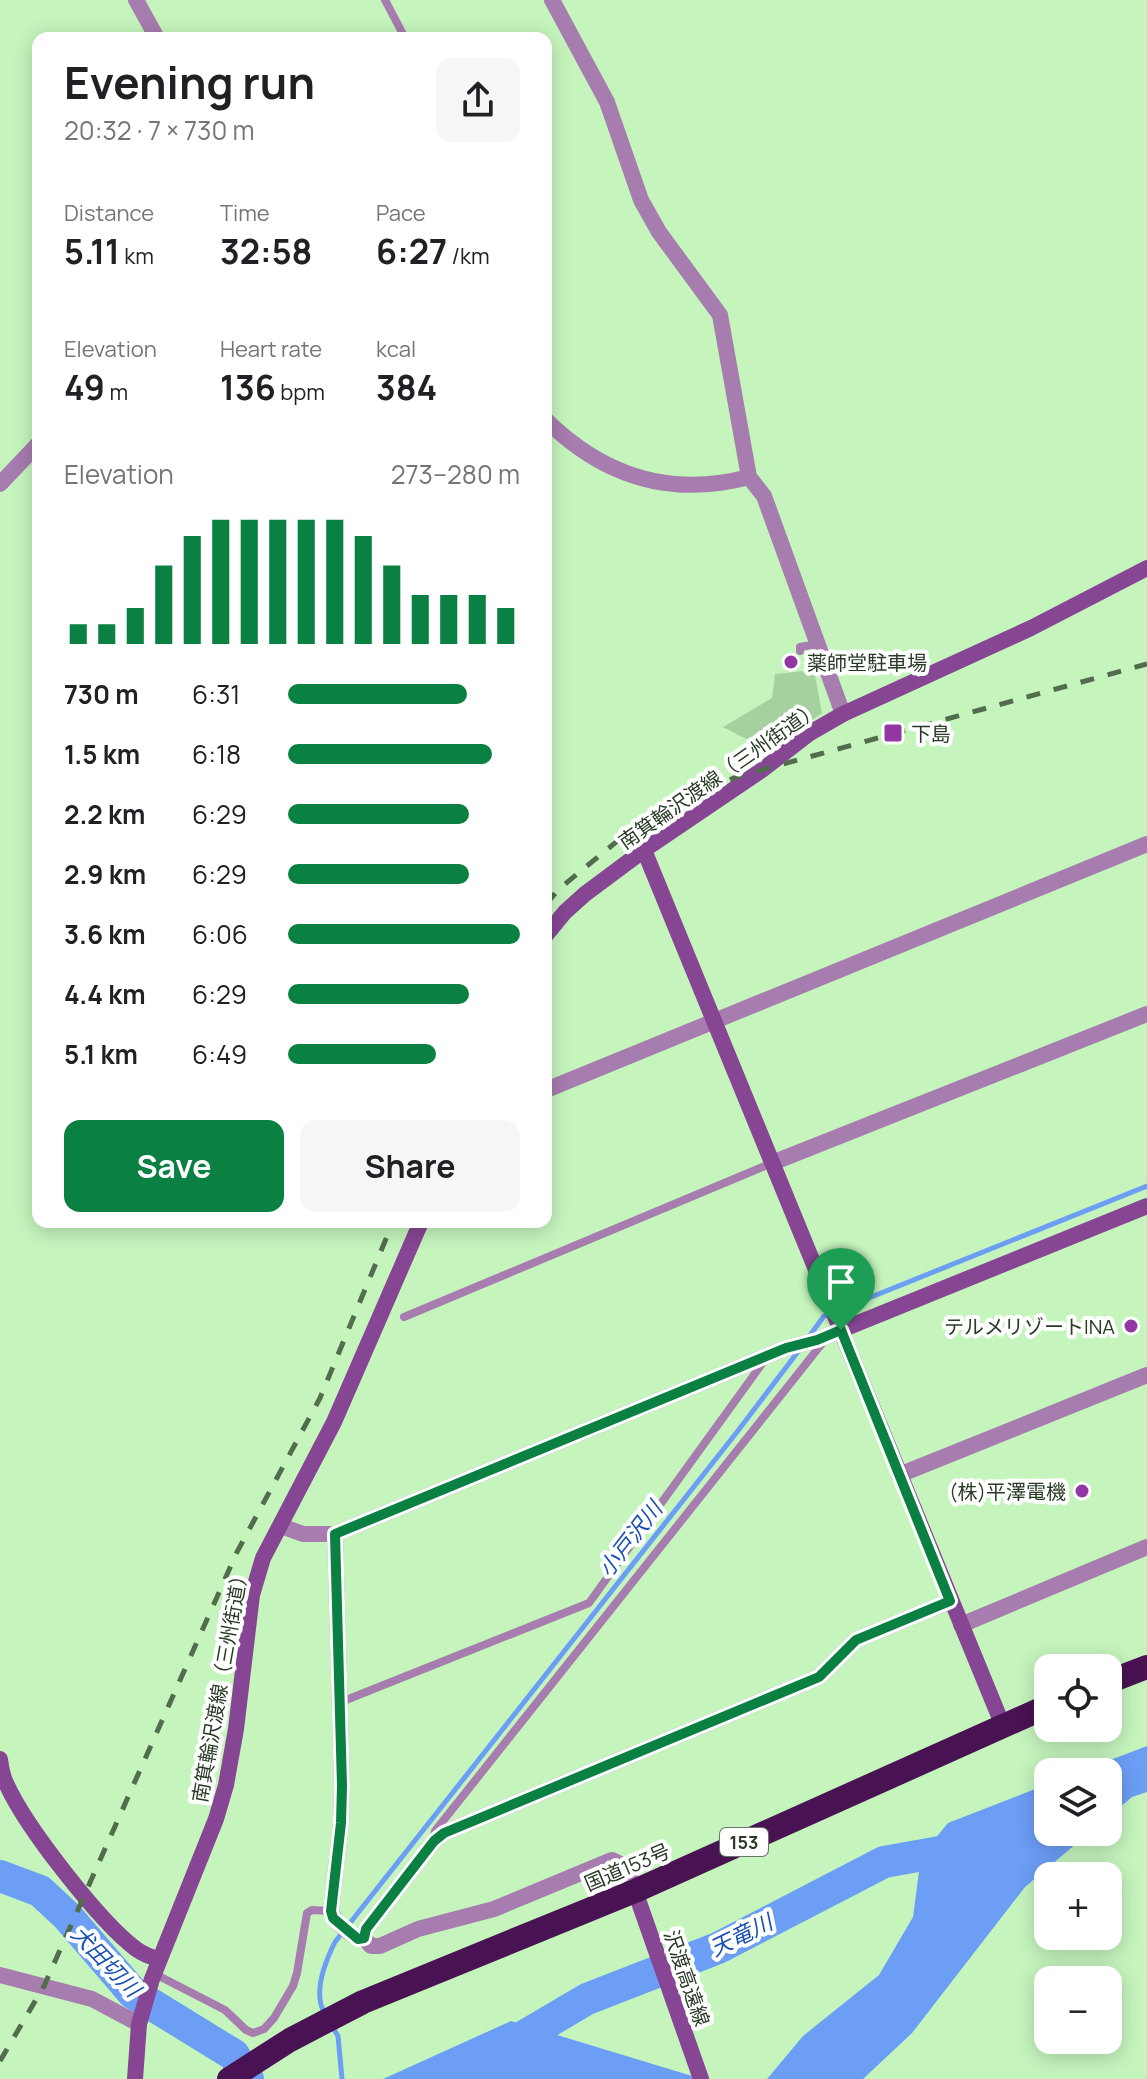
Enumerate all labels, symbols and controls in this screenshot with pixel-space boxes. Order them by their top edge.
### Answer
text: Evening run [64,52,315,112]
button: share [436,58,520,142]
text: 20:32 · 7 × 730 m [64,112,255,148]
text: Distance [64,198,154,228]
text: Time [220,198,270,228]
text: Pace [376,198,426,228]
text: 5.11 [64,228,120,274]
text: 32:58 [220,228,312,274]
text: 6:27 [376,228,447,274]
text: km [120,241,154,271]
text: /km [447,241,490,271]
text: Elevation [64,334,157,364]
text: Heart rate [220,334,322,364]
text: kcal [376,334,416,364]
text: 49 [64,364,105,410]
text: 136 [220,364,276,410]
text: 384 [376,364,437,410]
text: m [105,377,128,407]
text: bpm [276,377,325,407]
text: Elevation [64,456,174,492]
text: 273–280 m [391,456,520,492]
place label: 薬師堂駐車場 [807,649,927,676]
marker: 薬師堂駐車場 [782,653,800,671]
text: 730 m [64,676,139,712]
text: 6:31 [192,676,240,712]
street label: 南箕輪沢渡線（三州街道） [613,695,825,855]
place label: 下島 [911,720,951,747]
marker: 下島 [882,722,904,744]
text: 1.5 km [64,736,140,772]
text: 6:18 [192,736,241,772]
text: 2.2 km [64,796,145,832]
text: 6:29 [192,796,247,832]
text: 2.9 km [64,856,146,892]
text: 6:29 [192,856,247,892]
text: 3.6 km [64,916,146,952]
text: 6:06 [192,916,248,952]
text: 4.4 km [64,976,146,1012]
text: 6:29 [192,976,247,1012]
text: 5.1 km [64,1036,138,1072]
text: 6:49 [192,1036,247,1072]
button: Save [64,1120,284,1212]
button: Share [300,1120,520,1212]
pin [807,1248,875,1330]
icon: arrive [819,1260,863,1304]
place label: テルメリゾートINA [944,1313,1115,1340]
marker: テルメリゾートINA [1122,1317,1140,1335]
place label: (株)平澤電機 [949,1478,1066,1505]
marker: (株)平澤電機 [1073,1482,1091,1500]
water label: 小戸沢川 [591,1494,670,1583]
street label: 南箕輪沢渡線（三州街道） [186,1563,254,1805]
map controls [1034,1654,1122,2054]
button: locate [1034,1654,1122,1742]
button: layers [1034,1758,1122,1846]
road number: 153 [720,1828,768,1856]
street label: 国道153号 [580,1837,674,1897]
button: + [1034,1862,1122,1950]
water label: 天竜川 [705,1906,779,1963]
water label: 犬田切川 [65,1919,149,2005]
street label: 沢渡高遠線 [658,1926,716,2030]
button: − [1034,1966,1122,2054]

